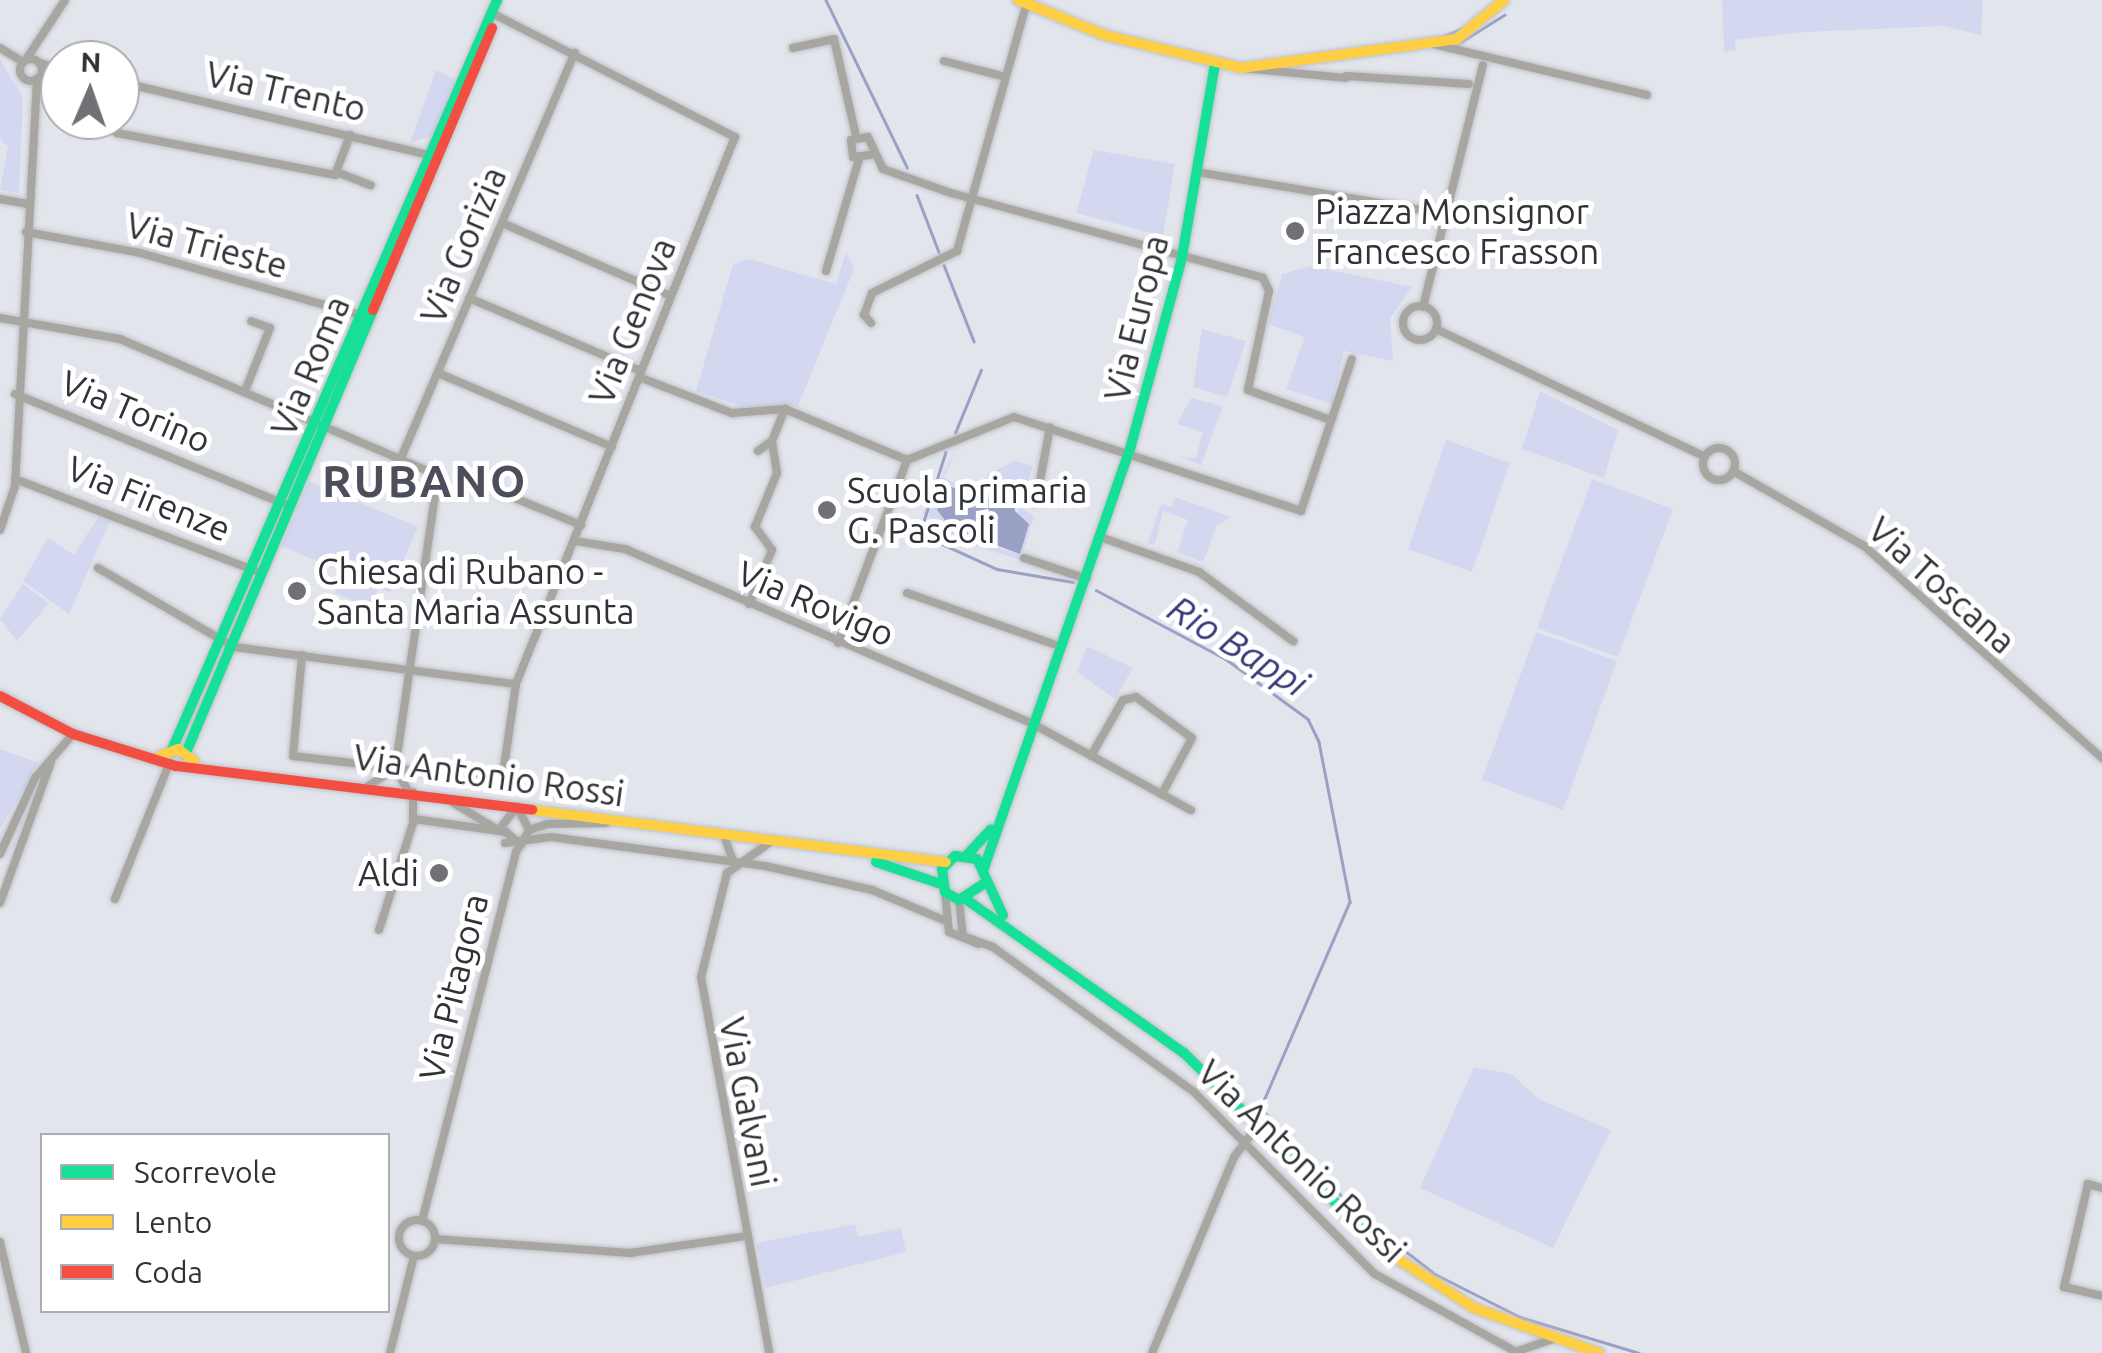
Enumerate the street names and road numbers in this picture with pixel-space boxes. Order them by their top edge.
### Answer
street label: Via Trento [202,52,370,130]
street label: Via Gorizia [411,160,515,330]
street label: Via Trieste [122,203,292,287]
street label: Via Europa [1095,231,1177,405]
street label: Via Genova [580,232,684,410]
street label: Via Roma [262,290,358,442]
street label: Via Torino [55,361,217,461]
street label: Via Firenze [61,446,237,550]
street label: Via Toscana [1860,508,2024,662]
street label: Via Rovigo [731,551,901,655]
street label: Via Antonio Rossi [351,735,627,815]
street label: Via Pitagora [410,889,496,1085]
street label: Via Galvani [711,1014,785,1190]
street label: Via Antonio Rossi [1189,1051,1415,1271]

